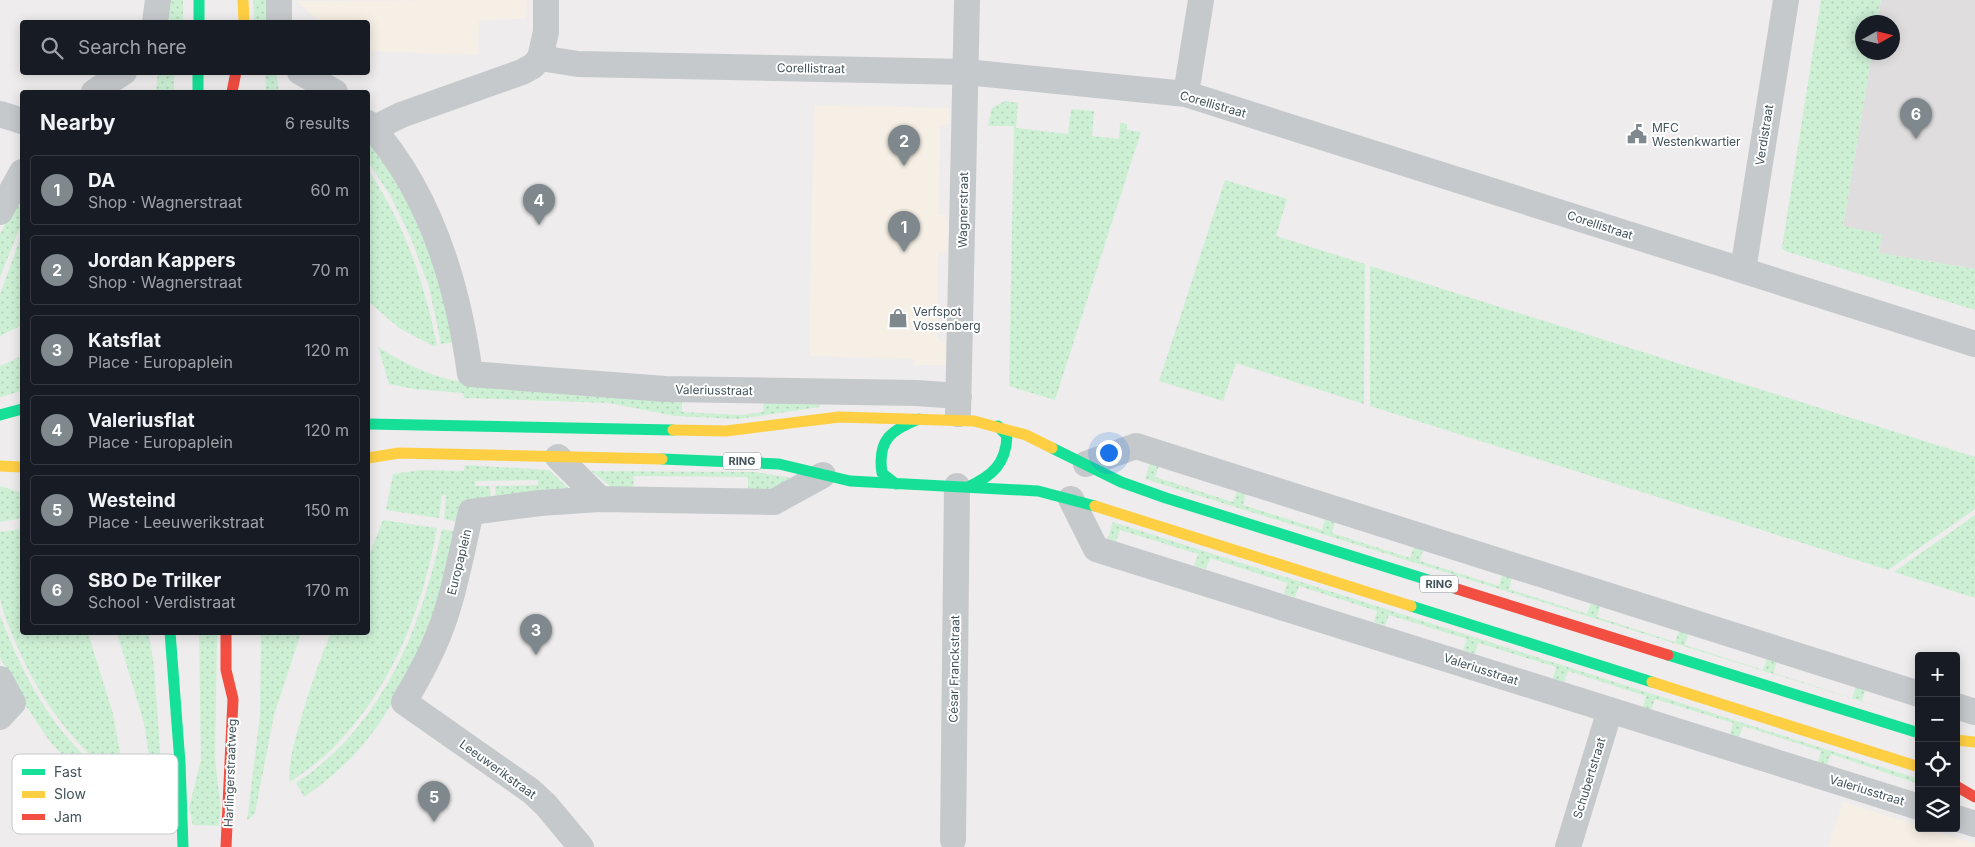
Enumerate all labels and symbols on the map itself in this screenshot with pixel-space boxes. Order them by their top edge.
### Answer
north arrow [1855,15,1900,60]
street label: Corellistraat [777,60,845,76]
street label: Corellistraat [1178,87,1248,121]
pin: 6 [1900,98,1932,139]
street label: Verdistraat [1752,103,1776,167]
place label: MFC Westenkwartier [1652,120,1741,149]
public building icon: MFC Westenkwartier [1626,123,1648,145]
pin: 2 [888,125,920,166]
street label: Wagnerstraat [955,172,971,248]
pin: 4 [523,184,555,225]
street label: Corellistraat [1565,207,1635,243]
pin: 1 [888,211,920,252]
place label: Verfspot Vossenberg [913,304,981,333]
shop icon: Verfspot Vossenberg [887,307,909,329]
street label: Valeriusstraat [675,382,753,398]
your location [1096,440,1122,466]
road number: RING [723,452,761,470]
street label: Europaplein [444,528,474,596]
road number: RING [1420,576,1458,592]
pin: 3 [520,614,552,655]
street label: César Franckstraat [946,615,962,723]
street label: Valeriusstraat [1442,650,1520,688]
street label: Harlingerstraatweg [221,719,239,827]
street label: Leeuwerikstraat [457,736,539,802]
street label: Schubertstraat [1570,736,1608,820]
legend [12,754,178,834]
text: Fast [54,763,82,780]
street label: Valeriusstraat [1828,771,1906,809]
pin: 5 [418,781,450,822]
text: Slow [54,785,86,802]
text: Jam [54,808,82,825]

